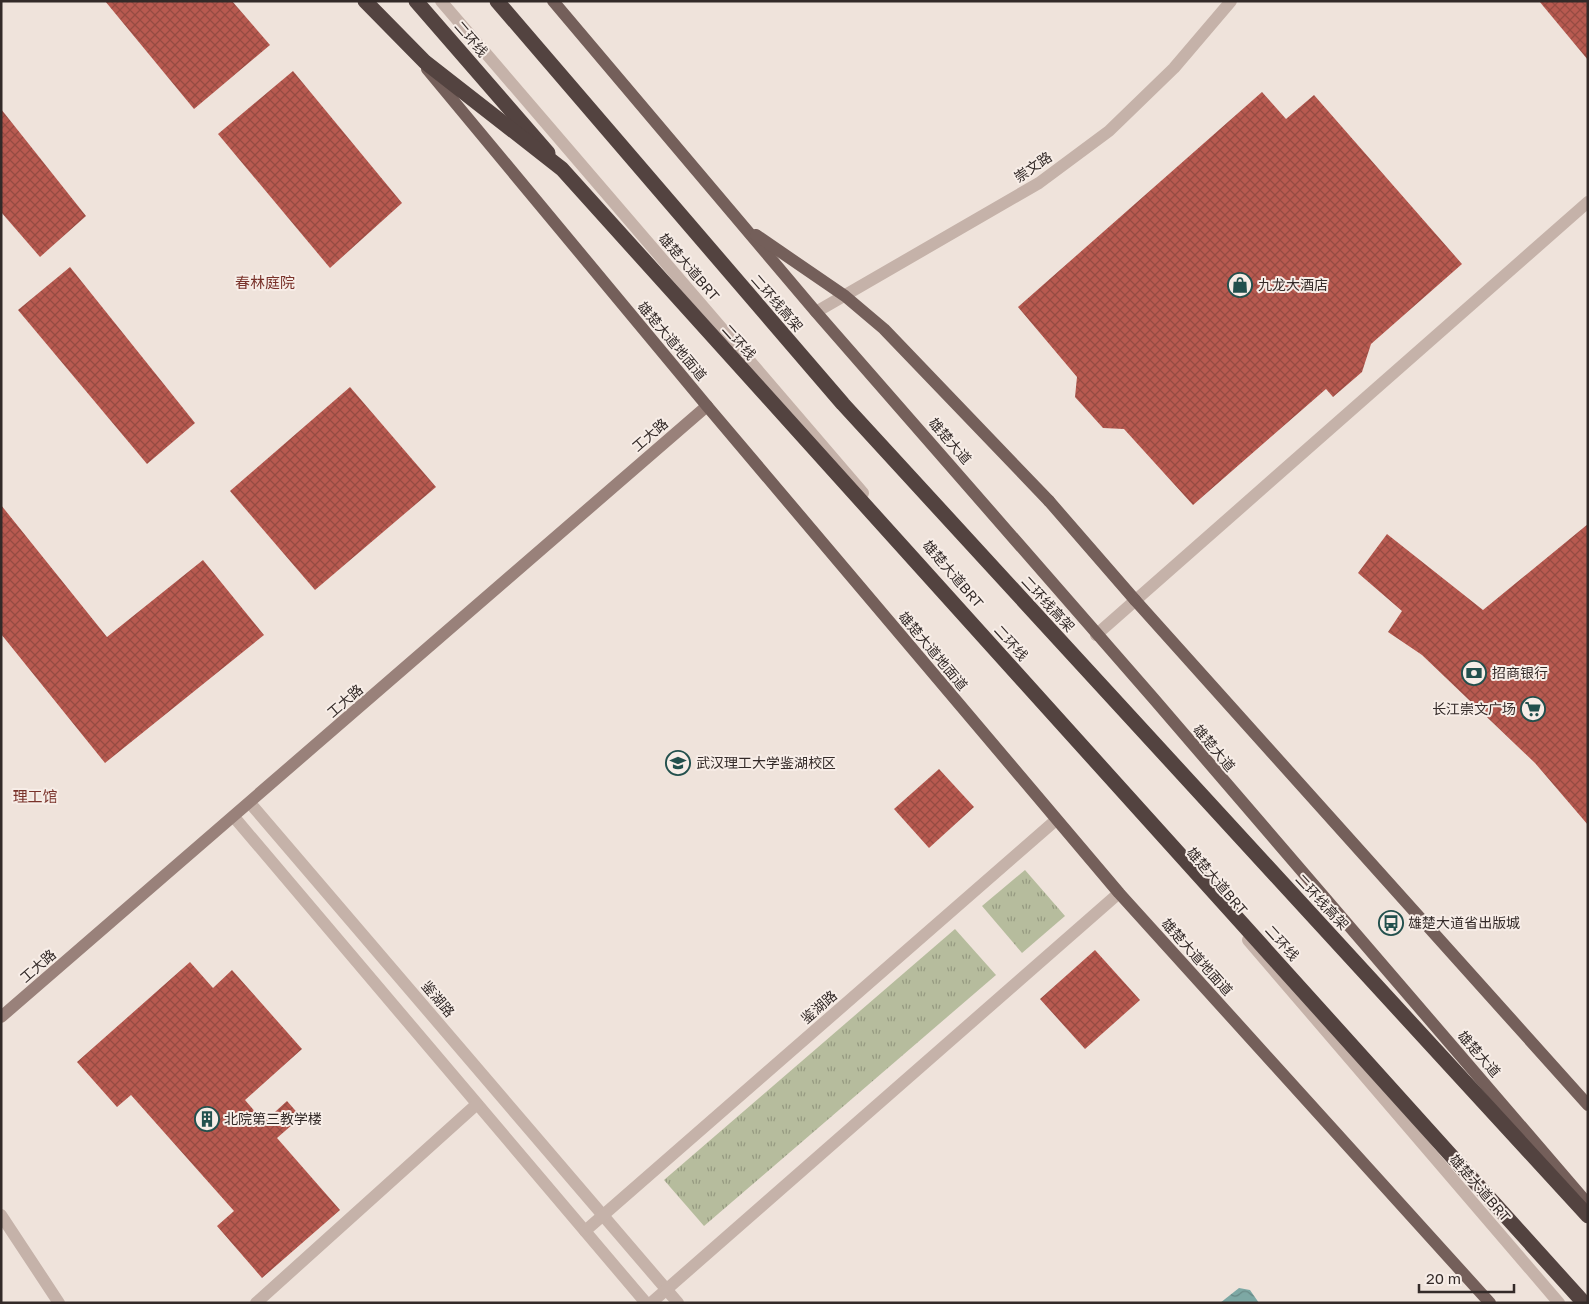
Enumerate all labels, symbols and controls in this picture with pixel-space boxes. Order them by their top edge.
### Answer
street label: 二环线 [451,17,492,60]
street label: 崇文路 [1011,148,1055,185]
street label: 雄楚大道BRT [656,230,723,304]
street label: 二环线高架 [748,271,807,335]
shop icon: 九龙大酒店 [1227,272,1253,298]
district label: 春林庭院 [235,273,295,291]
place label: 九龙大酒店 [1258,276,1328,293]
street label: 雄楚大道地面道 [634,298,710,384]
street label: 二环线 [719,320,760,363]
street label: 工大路 [628,414,671,455]
street label: 雄楚大道 [926,414,975,467]
street label: 雄楚大道BRT [920,537,987,611]
street label: 二环线高架 [1018,572,1078,635]
street label: 雄楚大道地面道 [895,608,971,694]
street label: 二环线 [991,621,1032,664]
bank icon: 招商银行 [1461,660,1487,686]
place label: 招商银行 [1492,664,1548,681]
street label: 工大路 [323,680,366,721]
supermarket icon: 长江崇文广场 [1520,696,1546,722]
place label: 长江崇文广场 [1432,700,1516,717]
street label: 雄楚大道 [1190,721,1239,775]
school or university icon: 武汉理工大学鉴湖校区 [665,750,691,776]
place label: 武汉理工大学鉴湖校区 [696,754,836,771]
district label: 理工馆 [12,787,58,805]
street label: 雄楚大道BRT [1184,844,1251,918]
street label: 二环线高架 [1292,870,1352,933]
bus stop icon: 雄楚大道省出版城 [1378,910,1404,936]
place label: 雄楚大道省出版城 [1408,914,1520,931]
street label: 雄楚大道地面道 [1158,915,1236,999]
street label: 二环线 [1262,921,1303,964]
street label: 工大路 [16,945,59,986]
street label: 鉴湖路 [418,977,458,1020]
street label: 鉴湖路 [797,986,840,1027]
street label: 雄楚大道 [1455,1027,1504,1080]
building icon: 北院第三教学楼 [194,1106,220,1132]
place label: 北院第三教学楼 [224,1110,322,1127]
street label: 雄楚大道BRT [1447,1151,1514,1225]
scale bar [1419,1262,1514,1294]
text: 20 m [1426,1269,1461,1287]

